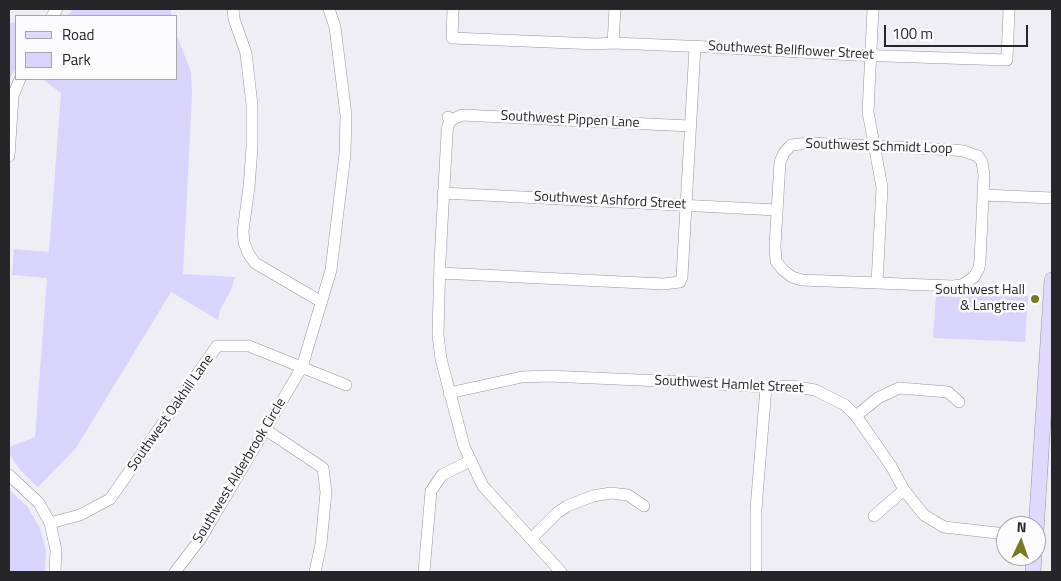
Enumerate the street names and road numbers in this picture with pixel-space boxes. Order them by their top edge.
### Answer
street label: Southwest Bellflower Street [708,38,874,64]
street label: Southwest Pippen Lane [500,108,640,132]
street label: Southwest Schmidt Loop [805,136,953,158]
street label: Southwest Ashford Street [533,189,687,213]
street label: Southwest Oakhill Lane [124,352,218,474]
street label: Southwest Hamlet Street [654,373,804,397]
street label: Southwest Alderbrook Circle [190,395,290,547]

